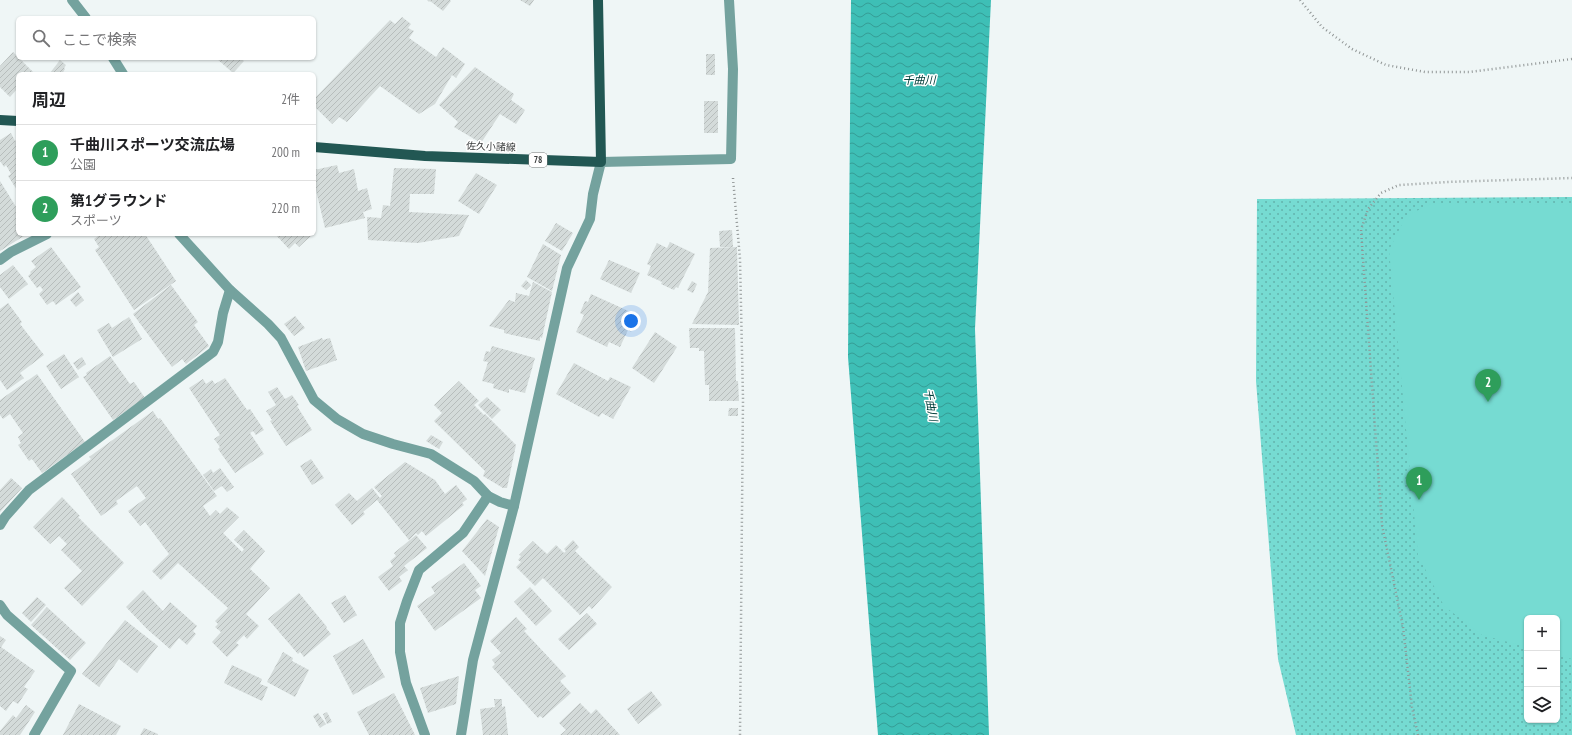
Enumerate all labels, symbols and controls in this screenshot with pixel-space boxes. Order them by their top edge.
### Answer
search box [16,16,316,60]
icon: search [30,27,52,49]
text: ここで検索 [62,30,137,49]
water label: 千曲川 [903,73,936,87]
text: 周辺 [32,89,66,111]
text: 2件 [281,91,300,108]
text: 千曲川スポーツ交流広場 [70,135,235,154]
street label: 佐久小諸線 [466,139,516,154]
text: 1 [42,144,48,161]
text: 200 m [271,144,300,161]
road number: 78 [529,153,547,167]
text: 公園 [70,156,96,173]
text: 第1グラウンド [70,191,167,210]
text: 2 [42,200,48,217]
text: 220 m [271,200,300,217]
text: スポーツ [70,212,122,229]
your location [621,311,641,331]
pin: 2 [1475,369,1501,402]
water label: 千曲川 [921,388,941,423]
pin: 1 [1406,467,1432,500]
map controls [1524,615,1560,723]
button: + [1524,615,1560,651]
button: − [1524,651,1560,687]
button: layers [1524,687,1560,723]

